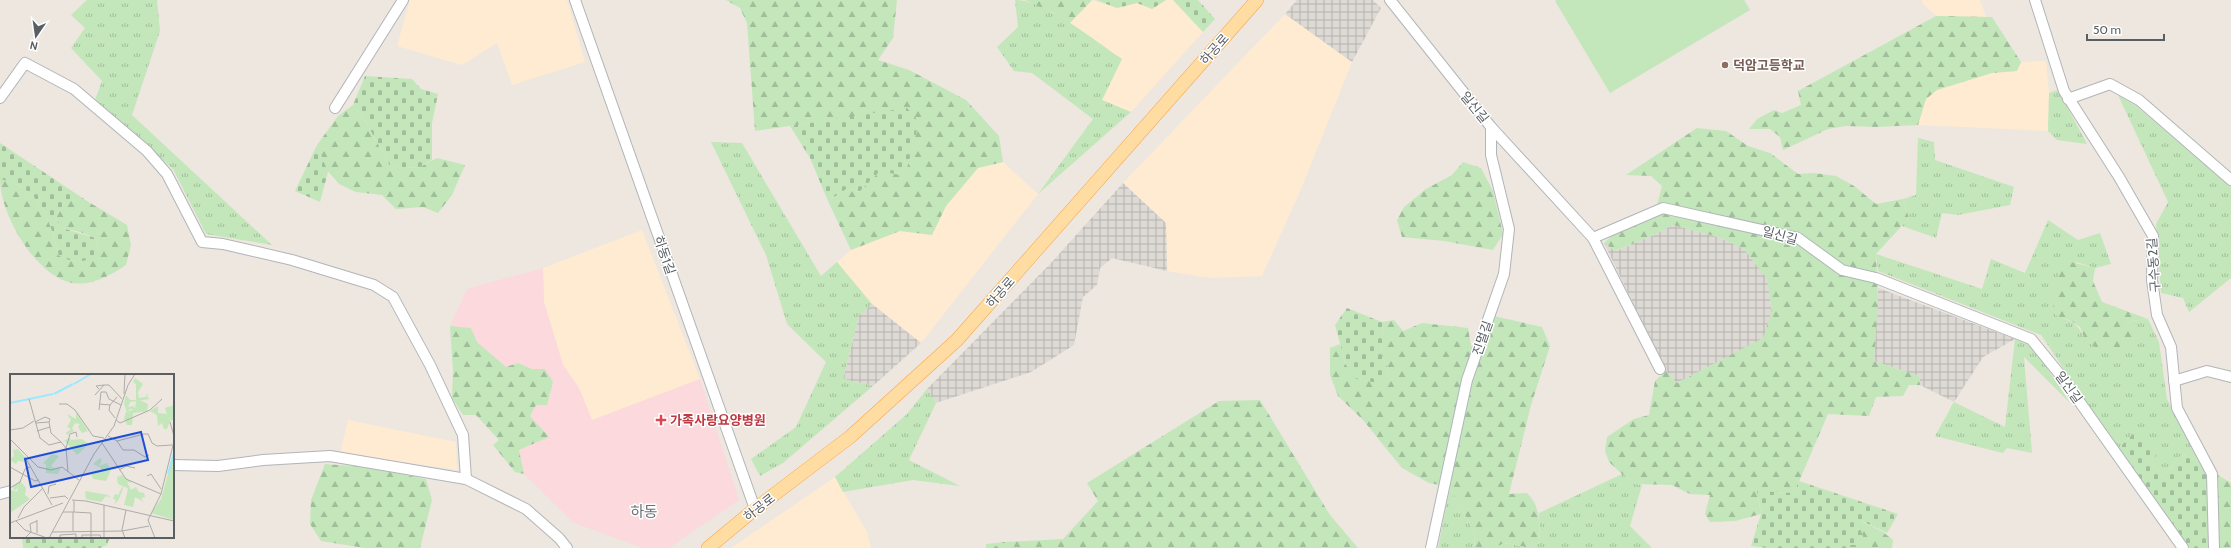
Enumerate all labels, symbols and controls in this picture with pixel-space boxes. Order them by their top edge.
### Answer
north arrow [16,16,56,56]
scale bar [2087,16,2164,42]
text: 50 m [2093,22,2121,37]
street label: 하공로 [1196,30,1232,68]
text: N [28,38,39,53]
place label: 덕암고등학교 [1733,57,1805,73]
marker: 덕암고등학교 [1720,60,1730,70]
street label: 일신길 [1457,88,1493,126]
street label: 일신길 [1761,223,1799,247]
street label: 하동1길 [651,233,679,277]
street label: 구수동2길 [2143,237,2163,293]
street label: 하공로 [982,273,1018,311]
street label: 진멀길 [1469,318,1495,358]
street label: 일신길 [2052,368,2086,406]
inset map [10,374,174,538]
place label: 가족사랑요양병원 [670,412,766,428]
marker: 가족사랑요양병원 [655,414,667,426]
street label: 하공로 [740,490,778,524]
district label: 하동 [630,503,658,521]

